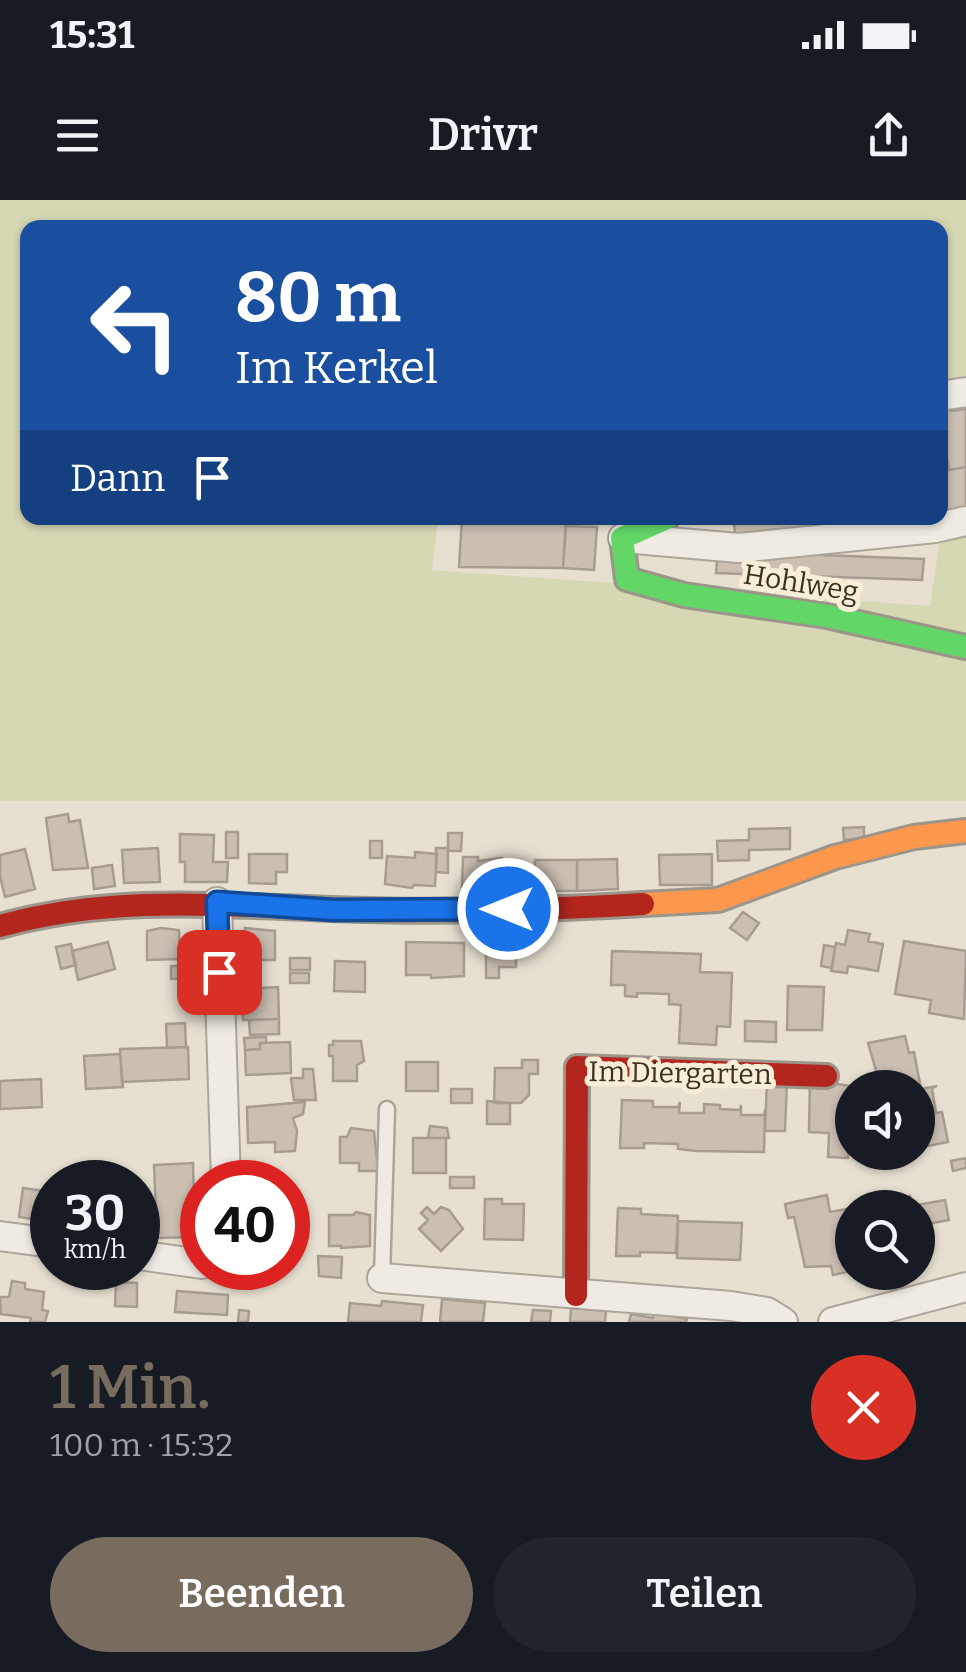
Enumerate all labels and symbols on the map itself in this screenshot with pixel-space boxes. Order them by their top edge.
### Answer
street label: Hohlweg [741,558,861,608]
position arrow [456,857,560,961]
pin [177,930,262,1015]
street label: Im Diergarten [588,1055,772,1091]
speed limit sign: 40 [180,1160,310,1290]

